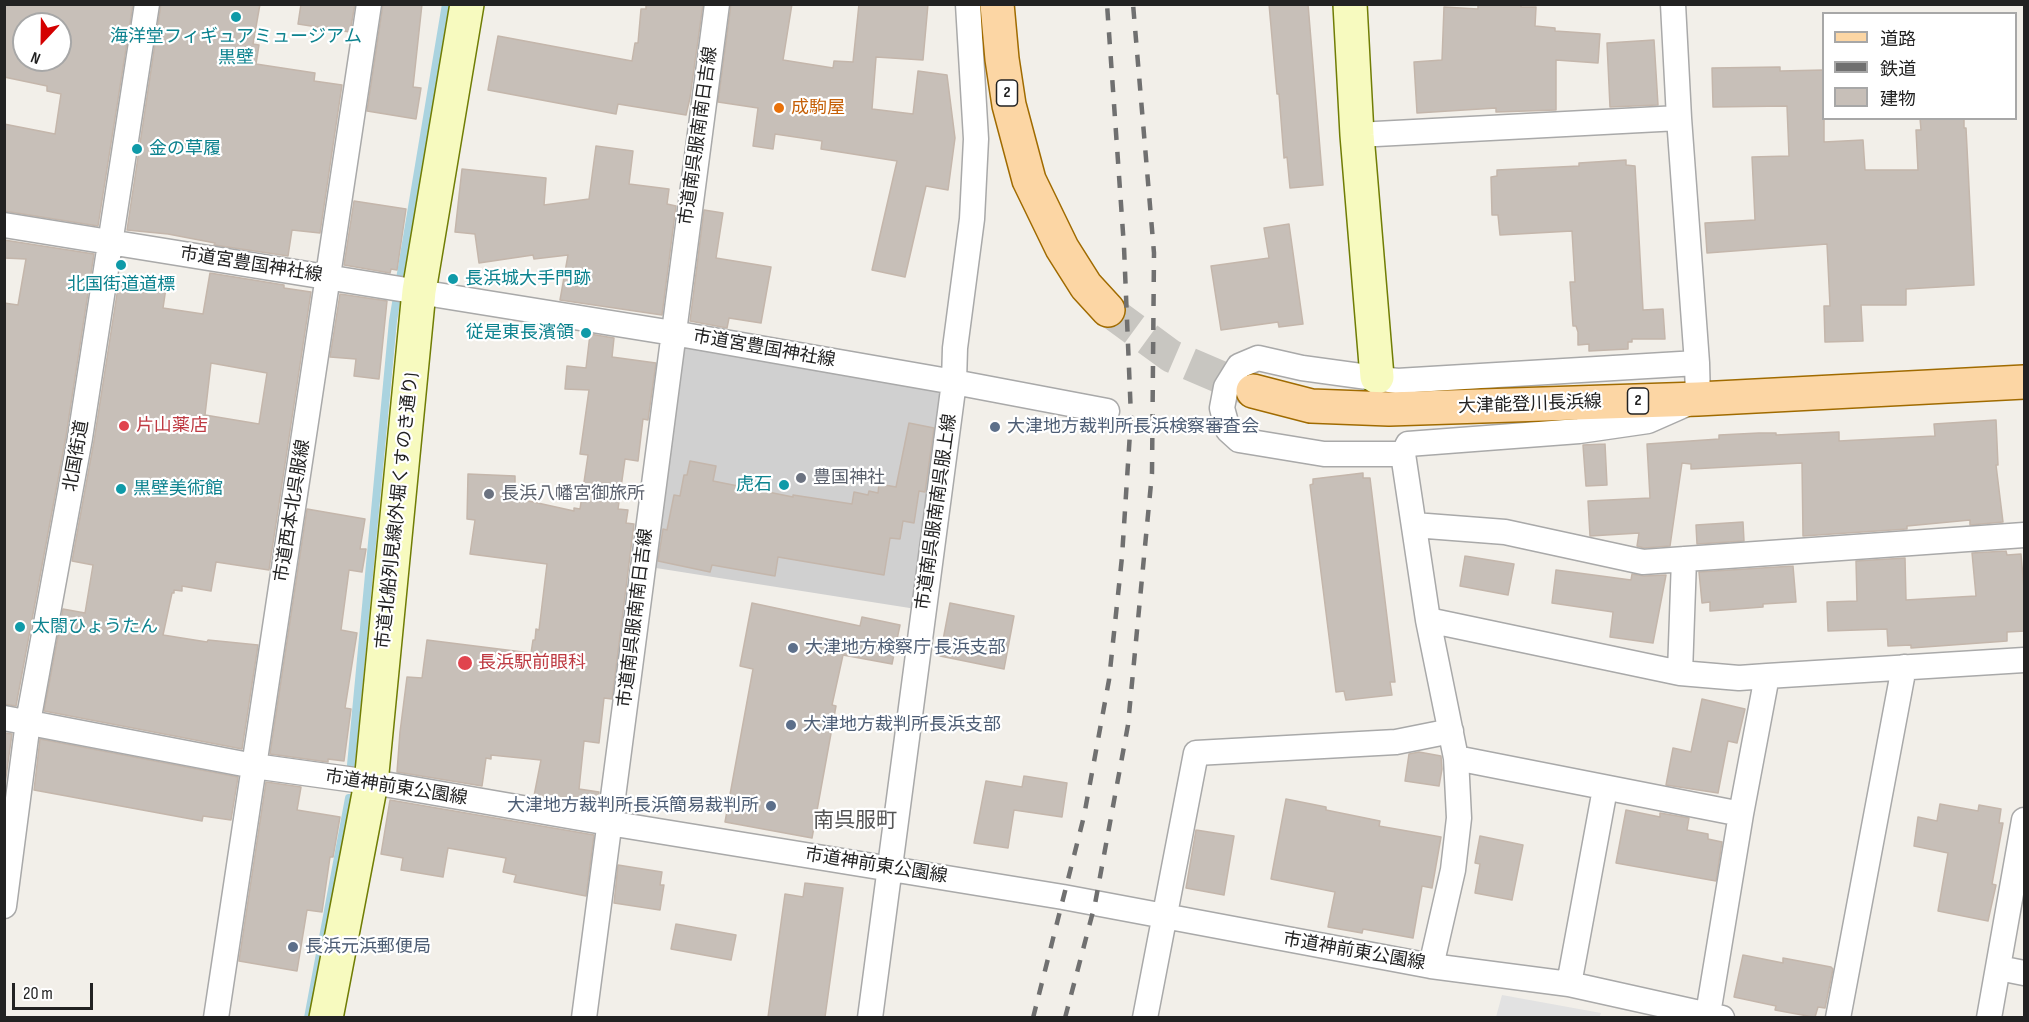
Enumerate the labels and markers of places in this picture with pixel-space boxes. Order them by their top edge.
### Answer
marker: 海洋堂フィギュアミュージアム 黒壁 [229,10,243,24]
place label: 海洋堂フィギュアミュージアム 黒壁 [110,26,362,68]
place label: 成駒屋 [791,97,845,119]
marker: 成駒屋 [772,101,786,115]
place label: 金の草履 [149,138,221,160]
marker: 金の草履 [130,142,144,156]
marker: 北国街道道標 [114,258,128,272]
place label: 長浜城大手門跡 [465,268,591,290]
marker: 長浜城大手門跡 [446,272,460,286]
place label: 北国街道道標 [67,274,175,296]
place label: 従是東長濱領 [466,322,574,344]
marker: 従是東長濱領 [579,326,593,340]
place label: 片山薬店 [136,415,208,437]
place label: 大津地方裁判所長浜検察審査会 [1007,416,1259,438]
marker: 片山薬店 [117,419,131,433]
marker: 大津地方裁判所長浜検察審査会 [988,420,1002,434]
place label: 豊国神社 [813,467,885,489]
marker: 豊国神社 [794,471,808,485]
place label: 虎石 [736,474,772,496]
place label: 黒壁美術館 [133,478,223,500]
marker: 虎石 [777,478,791,492]
marker: 黒壁美術館 [114,482,128,496]
place label: 長浜八幡宮御旅所 [501,483,645,505]
marker: 長浜八幡宮御旅所 [482,487,496,501]
place label: 太閤ひょうたん [32,616,158,638]
marker: 太閤ひょうたん [13,620,27,634]
place label: 大津地方検察庁 長浜支部 [805,637,1006,659]
marker: 大津地方検察庁 長浜支部 [786,641,800,655]
place label: 長浜駅前眼科 [478,652,586,674]
marker: 長浜駅前眼科 [456,654,474,672]
place label: 大津地方裁判所長浜支部 [803,714,1001,736]
marker: 大津地方裁判所長浜支部 [784,718,798,732]
place label: 大津地方裁判所長浜簡易裁判所 [507,795,759,817]
marker: 大津地方裁判所長浜簡易裁判所 [764,799,778,813]
place label: 長浜元浜郵便局 [305,936,431,958]
marker: 長浜元浜郵便局 [286,940,300,954]

